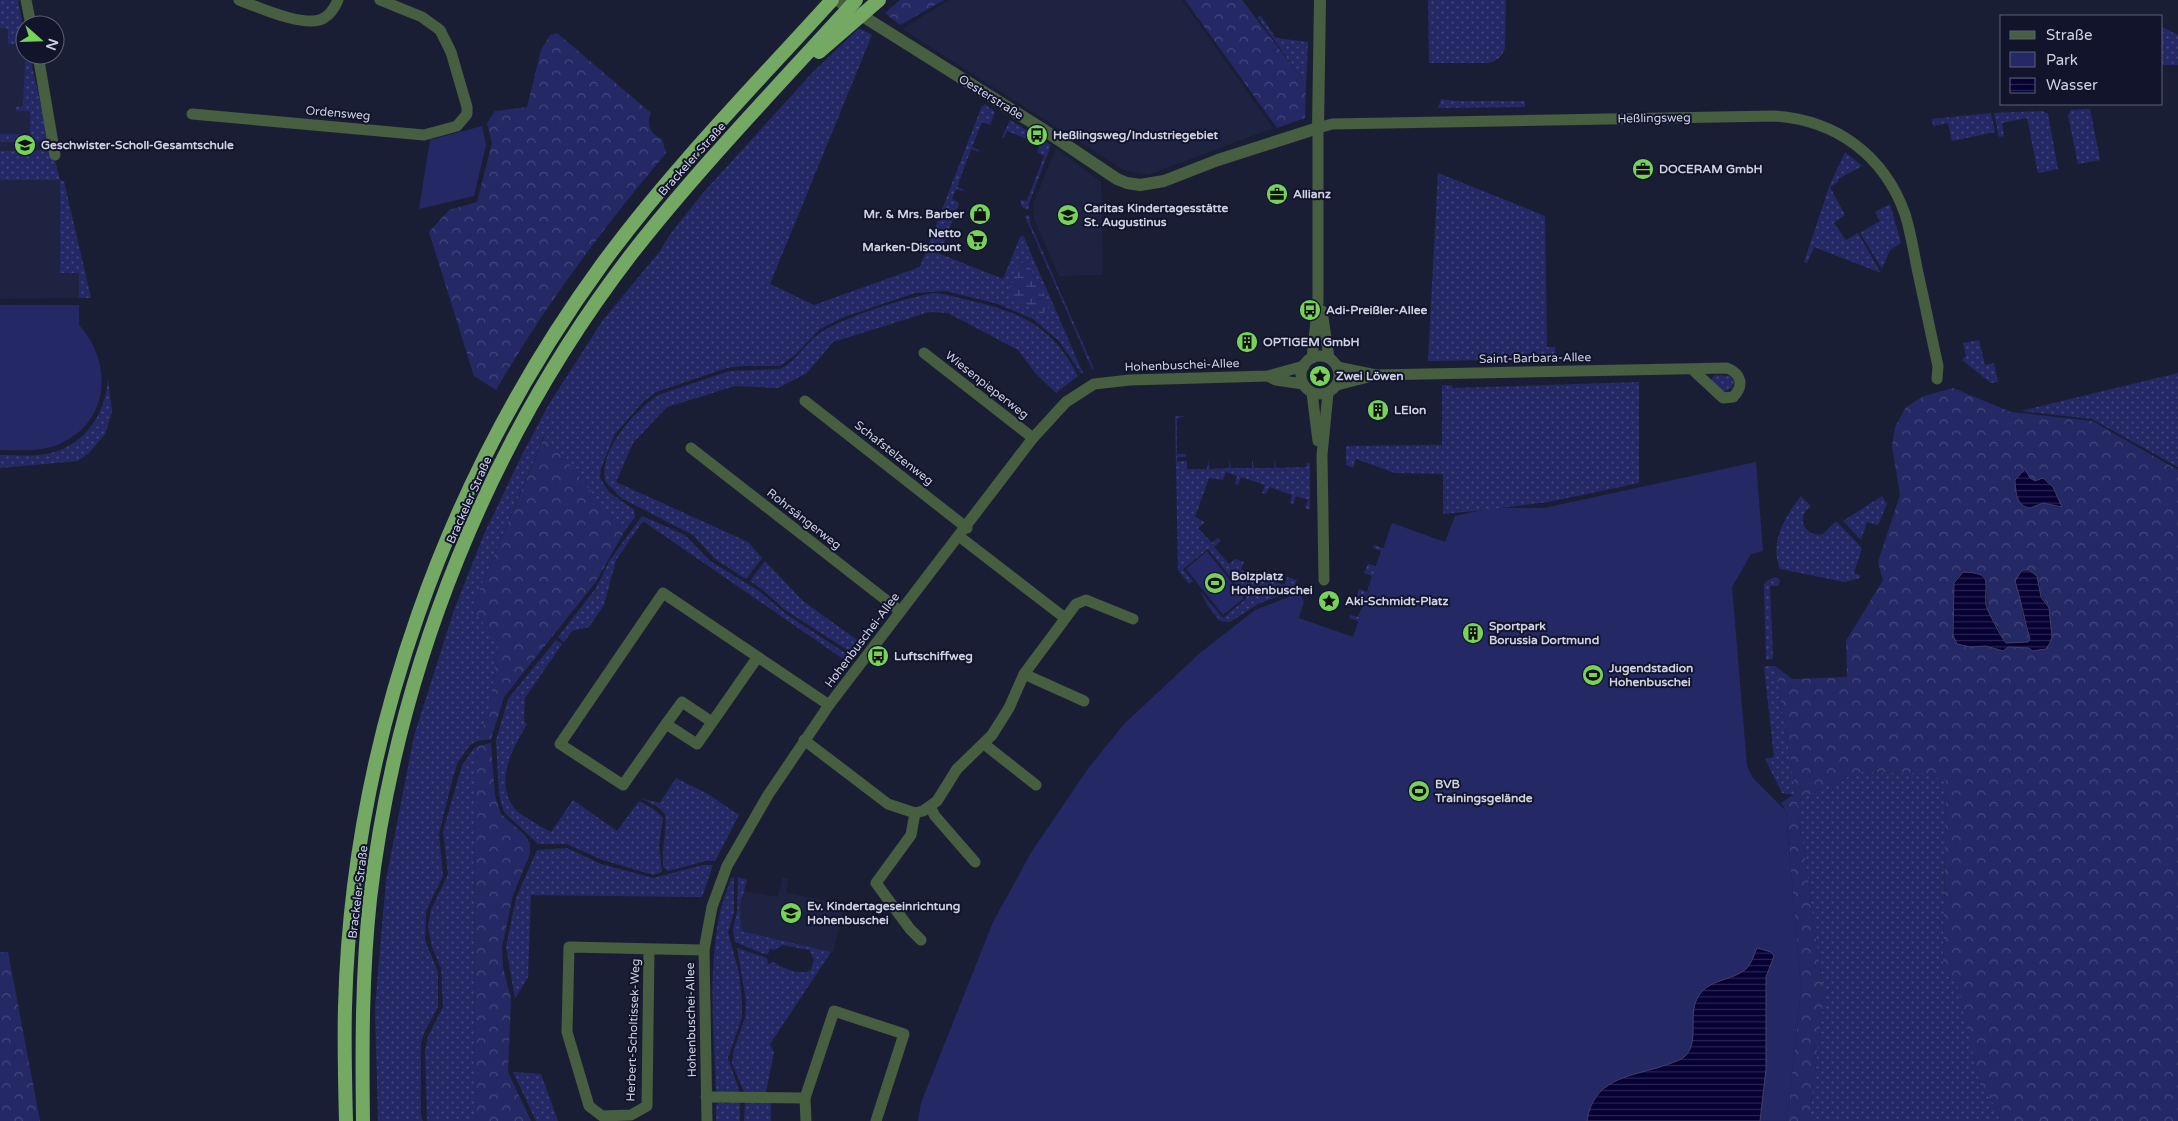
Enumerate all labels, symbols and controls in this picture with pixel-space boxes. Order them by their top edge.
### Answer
north arrow [15,15,65,65]
legend [2000,15,2163,105]
text: Straße [2046,26,2092,44]
text: N [42,36,62,52]
text: Park [2046,51,2078,69]
street label: Oesterstraße [956,72,1026,123]
text: Wasser [2046,76,2098,94]
street label: Ordensweg [305,103,371,123]
street label: Heßlingsweg [1617,110,1691,126]
street label: Brackeler Straße [655,119,729,199]
bus stop icon: Heßlingsweg/Industriegebiet [1025,123,1049,147]
place label: Heßlingsweg/Industriegebiet [1053,128,1219,143]
school or university icon: Geschwister-Scholl-Gesamtschule [13,133,37,157]
place label: Geschwister-Scholl-Gesamtschule [41,138,234,152]
office icon: DOCERAM GmbH [1631,157,1655,181]
place label: DOCERAM GmbH [1659,162,1763,176]
office icon: Allianz [1265,182,1289,206]
place label: Allianz [1293,187,1331,201]
place label: Caritas Kindertagesstätte St. Augustinus [1084,201,1229,230]
shop icon: Mr. & Mrs. Barber [968,202,992,226]
school or university icon: Caritas Kindertagesstätte St. Augustinus [1056,203,1080,227]
place label: Mr. & Mrs. Barber [863,207,964,221]
place label: Netto Marken-Discount [862,226,961,254]
supermarket icon: Netto Marken-Discount [965,228,989,252]
bus stop icon: Adi-Preißler-Allee [1298,298,1322,322]
place label: Adi-Preißler-Allee [1326,303,1427,317]
building icon: OPTIGEM GmbH [1235,330,1259,354]
place label: OPTIGEM GmbH [1263,335,1360,349]
street label: Wiesenpieperweg [943,348,1031,422]
street label: Saint-Barbara-Allee [1479,350,1591,366]
street label: Hohenbuschei-Allee [1124,356,1240,374]
place icon: Zwei Löwen [1308,364,1332,388]
place label: Zwei Löwen [1336,369,1404,383]
building icon: LEIon [1366,398,1390,422]
place label: LEIon [1394,403,1426,417]
street label: Schafstelzenweg [852,418,936,488]
street label: Brackeler Straße [444,454,495,546]
street label: Rohrsängerweg [764,486,844,552]
place label: Bolzplatz Hohenbuschei [1231,569,1313,597]
sports icon: Bolzplatz Hohenbuschei [1203,571,1227,595]
place icon: Aki-Schmidt-Platz [1317,589,1341,613]
street label: Hohenbuschei-Allee [822,590,902,690]
place label: Aki-Schmidt-Platz [1345,594,1448,608]
place label: Sportpark Borussia Dortmund [1489,619,1599,647]
building icon: Sportpark Borussia Dortmund [1461,621,1485,645]
bus stop icon: Luftschiffweg [866,644,890,668]
place label: Luftschiffweg [894,649,973,664]
place label: Jugendstadion Hohenbuschei [1608,661,1693,689]
sports icon: Jugendstadion Hohenbuschei [1581,663,1605,687]
place label: BVB Trainingsgelände [1434,777,1533,806]
sports icon: BVB Trainingsgelände [1407,779,1431,803]
street label: Brackeler Straße [345,844,371,939]
place label: Ev. Kindertageseinrichtung Hohenbuschei [807,899,960,927]
school or university icon: Ev. Kindertageseinrichtung Hohenbuschei [779,901,803,925]
street label: Herbert-Scholtissek-Weg [624,958,642,1102]
street label: Hohenbuschei-Allee [683,962,699,1078]

